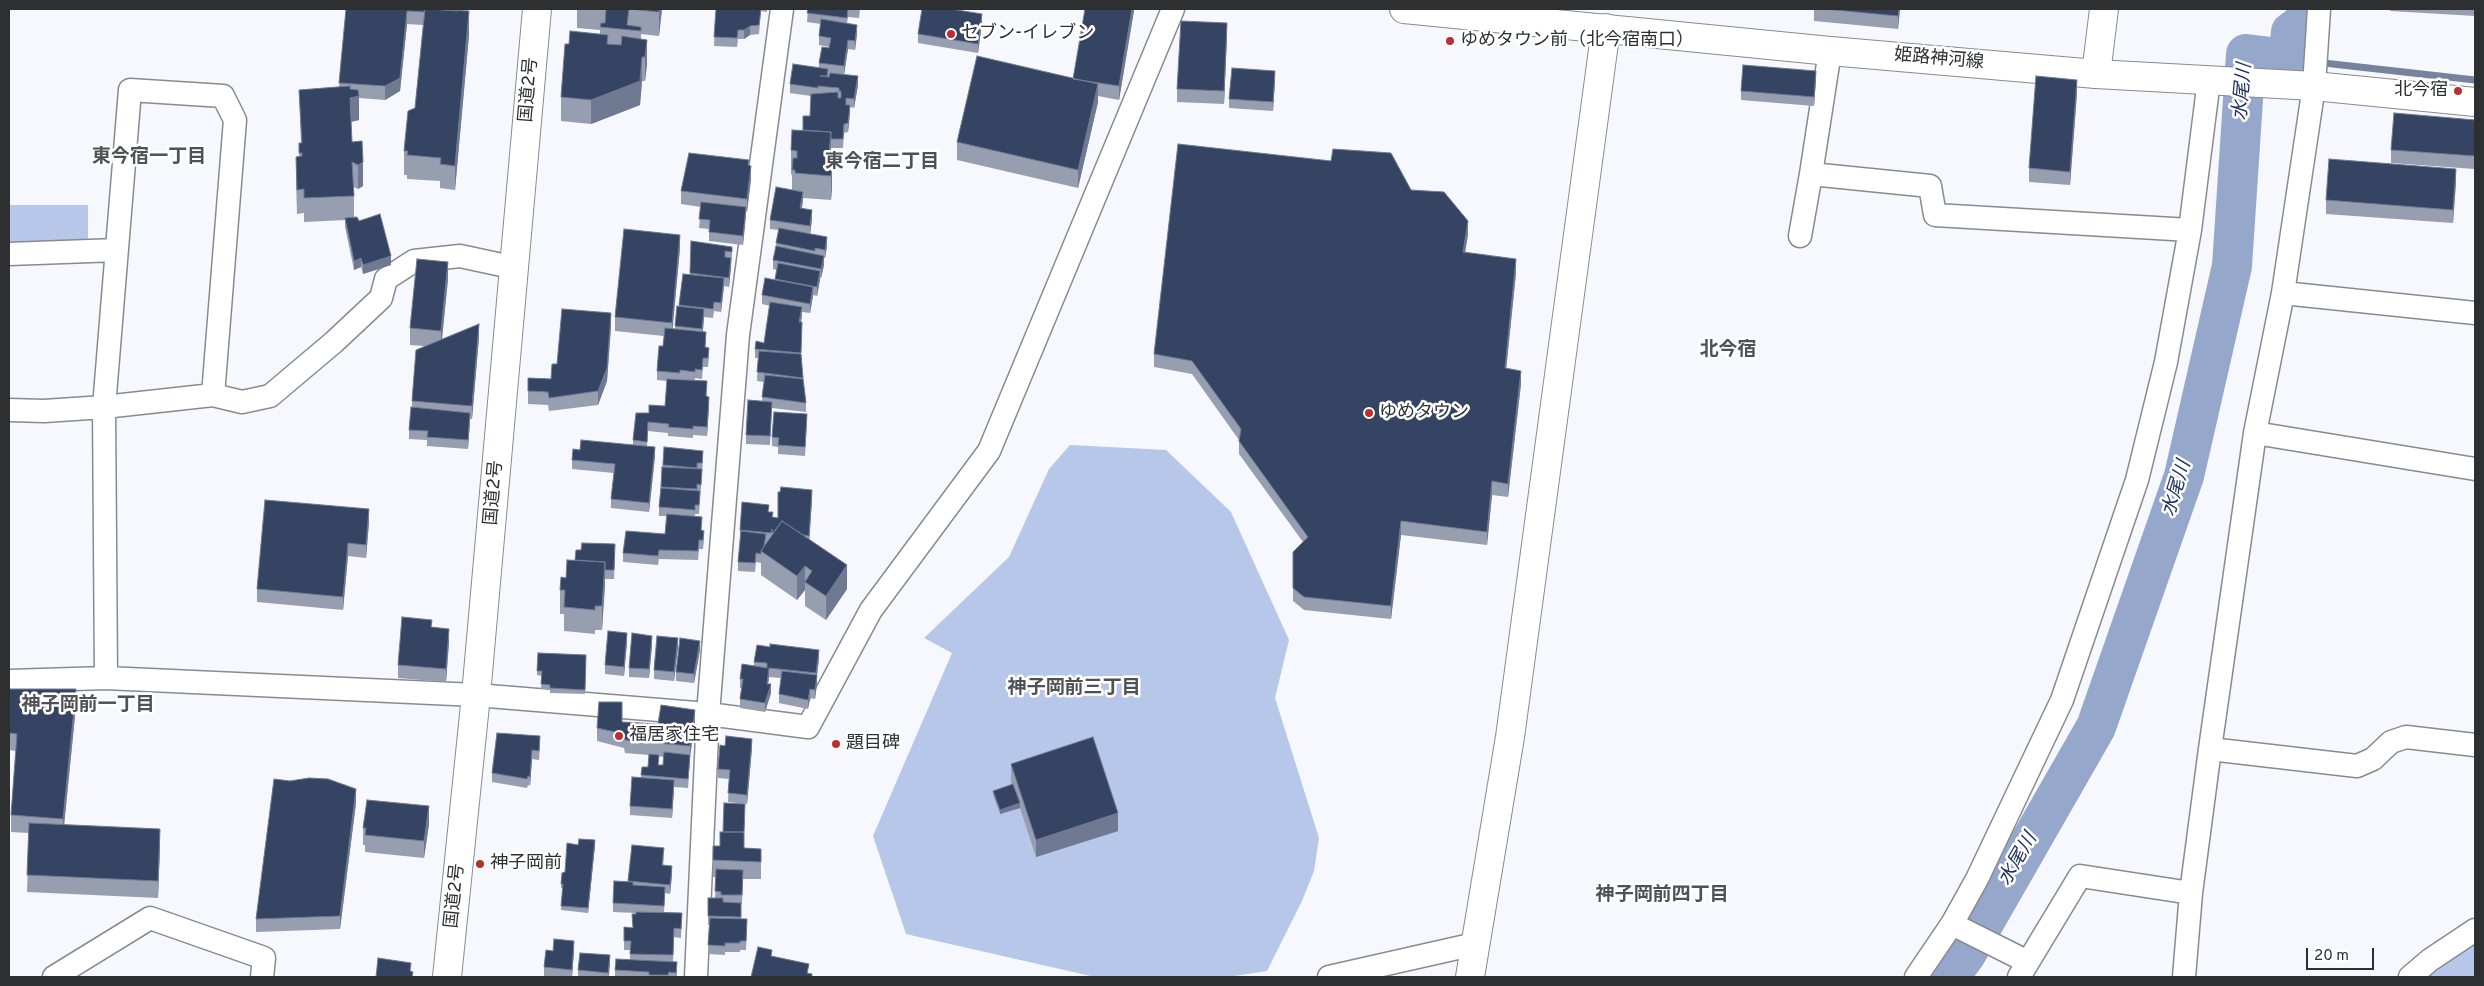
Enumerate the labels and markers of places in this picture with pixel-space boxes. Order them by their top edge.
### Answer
place label: セブン-イレブン [961,23,1094,45]
marker: セブン-イレブン [945,28,957,40]
place label: ゆめタウン前（北今宿南口） [1460,30,1694,52]
marker: ゆめタウン前（北今宿南口） [1444,35,1456,47]
place label: 北今宿 [2394,80,2448,102]
marker: 北今宿 [2452,85,2464,97]
place label: ゆめタウン [1379,402,1469,424]
marker: ゆめタウン [1363,407,1375,419]
place label: 福居家住宅 [629,725,719,747]
marker: 福居家住宅 [613,730,625,742]
place label: 題目碑 [846,733,900,755]
marker: 題目碑 [830,738,842,750]
place label: 神子岡前 [490,853,562,875]
marker: 神子岡前 [474,858,486,870]

